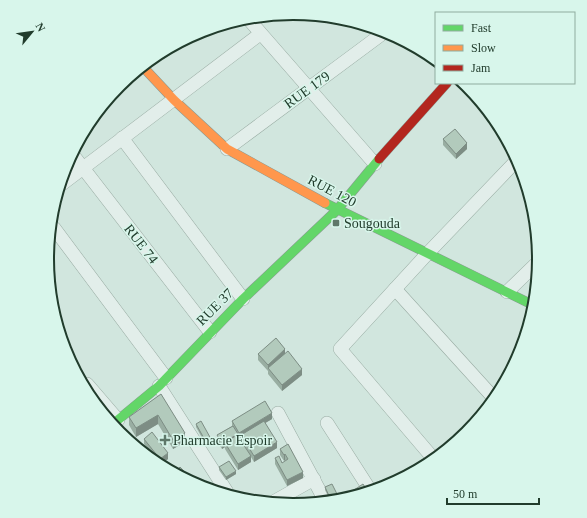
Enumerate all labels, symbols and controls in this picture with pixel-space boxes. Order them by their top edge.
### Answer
north arrow [12,12,52,52]
legend [435,12,575,84]
text: N [34,21,48,34]
text: Fast [471,21,492,35]
text: Slow [471,41,496,55]
text: Jam [471,61,491,75]
street label: RUE 179 [281,69,333,111]
street label: RUE 120 [305,172,359,210]
place label: Sougouda [344,216,401,231]
marker: Sougouda [331,218,341,228]
street label: RUE 74 [121,221,161,267]
street label: RUE 37 [194,286,236,328]
place label: Pharmacie Espoir [173,433,272,448]
marker: Pharmacie Espoir [160,435,170,445]
scale bar [447,480,539,506]
text: 50 m [453,487,478,501]

